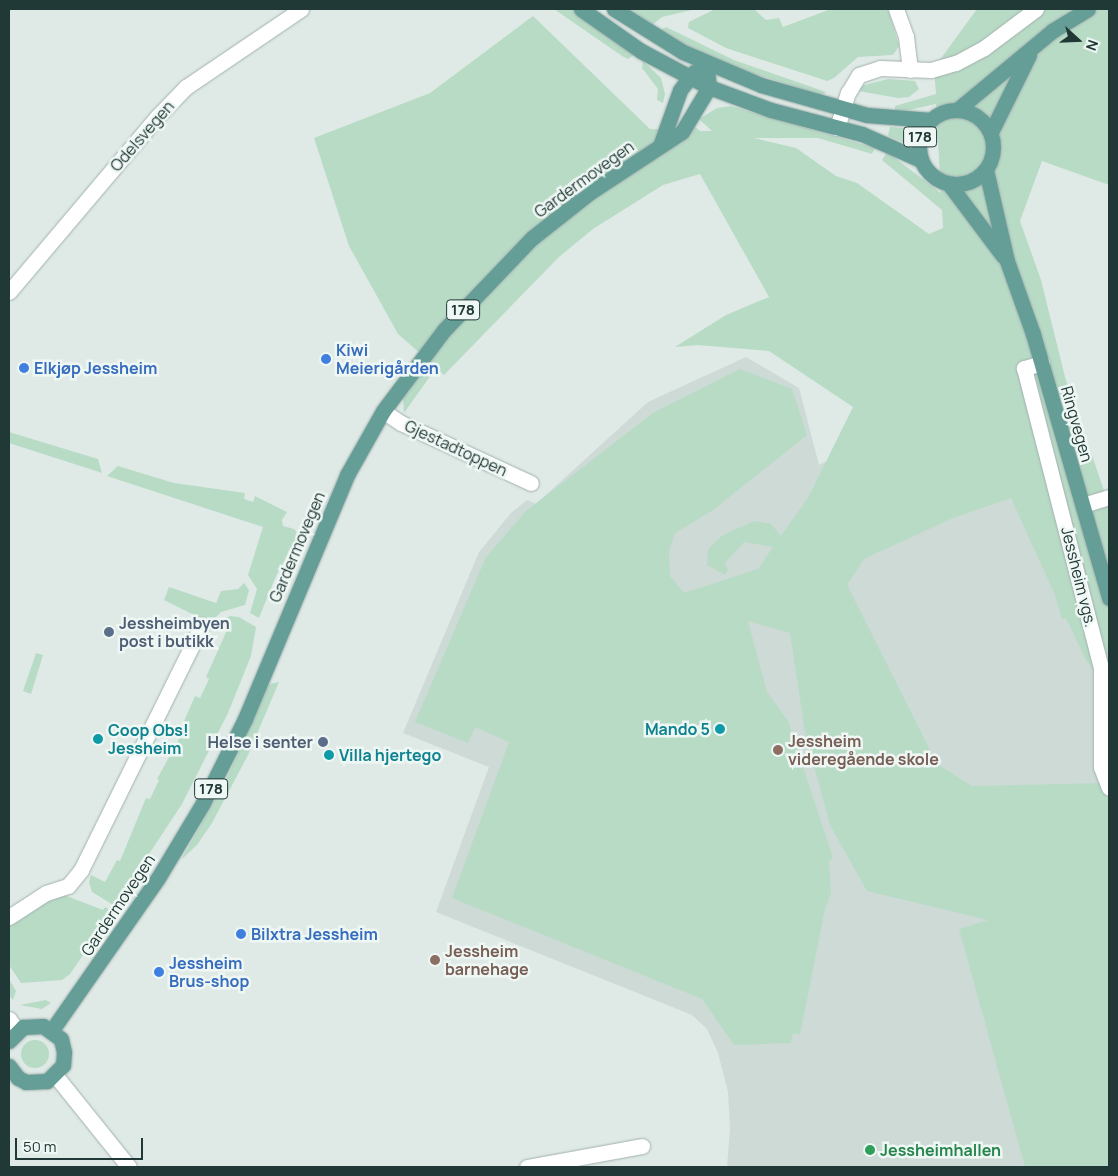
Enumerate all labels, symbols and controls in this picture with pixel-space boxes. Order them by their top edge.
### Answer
north arrow [1053,15,1103,65]
text: N [1082,37,1103,53]
street label: Odelsvegen [106,97,178,175]
road number: 178 [902,124,938,150]
street label: Gardermovegen [531,136,637,222]
road number: 178 [446,298,480,322]
place label: Kiwi Meierigården [336,340,439,378]
marker: Kiwi Meierigården [320,353,332,365]
place label: Elkjøp Jessheim [34,358,157,378]
marker: Elkjøp Jessheim [18,362,30,374]
street label: Ringvegen [1057,384,1097,464]
street label: Gjestadtoppen [402,416,510,480]
street label: Gardermovegen [265,489,329,605]
street label: Jessheim vgs. [1057,525,1101,629]
place label: Jessheimbyen post i butikk [119,613,230,651]
marker: Jessheimbyen post i butikk [103,626,115,638]
place label: Mando 5 [645,719,710,739]
place label: Coop Obs! Jessheim [108,720,189,758]
marker: Mando 5 [714,723,726,735]
place label: Jessheim videregående skole [788,731,939,769]
place label: Helse i senter [208,732,313,752]
marker: Coop Obs! Jessheim [92,733,104,745]
marker: Helse i senter [317,736,329,748]
marker: Jessheim videregående skole [772,744,784,756]
place label: Villa hjertego [339,745,441,765]
marker: Villa hjertego [323,749,335,761]
road number: 178 [194,776,228,802]
street label: Gardermovegen [77,851,159,959]
place label: Bilxtra Jessheim [251,924,378,944]
marker: Bilxtra Jessheim [235,928,247,940]
place label: Jessheim barnehage [445,941,529,979]
place label: Jessheim Brus-shop [169,953,249,991]
marker: Jessheim barnehage [429,954,441,966]
marker: Jessheim Brus-shop [153,966,165,978]
scale bar [18,1128,145,1160]
text: 50 m [23,1136,57,1157]
place label: Jessheimhallen [880,1140,1001,1160]
marker: Jessheimhallen [864,1144,876,1156]

